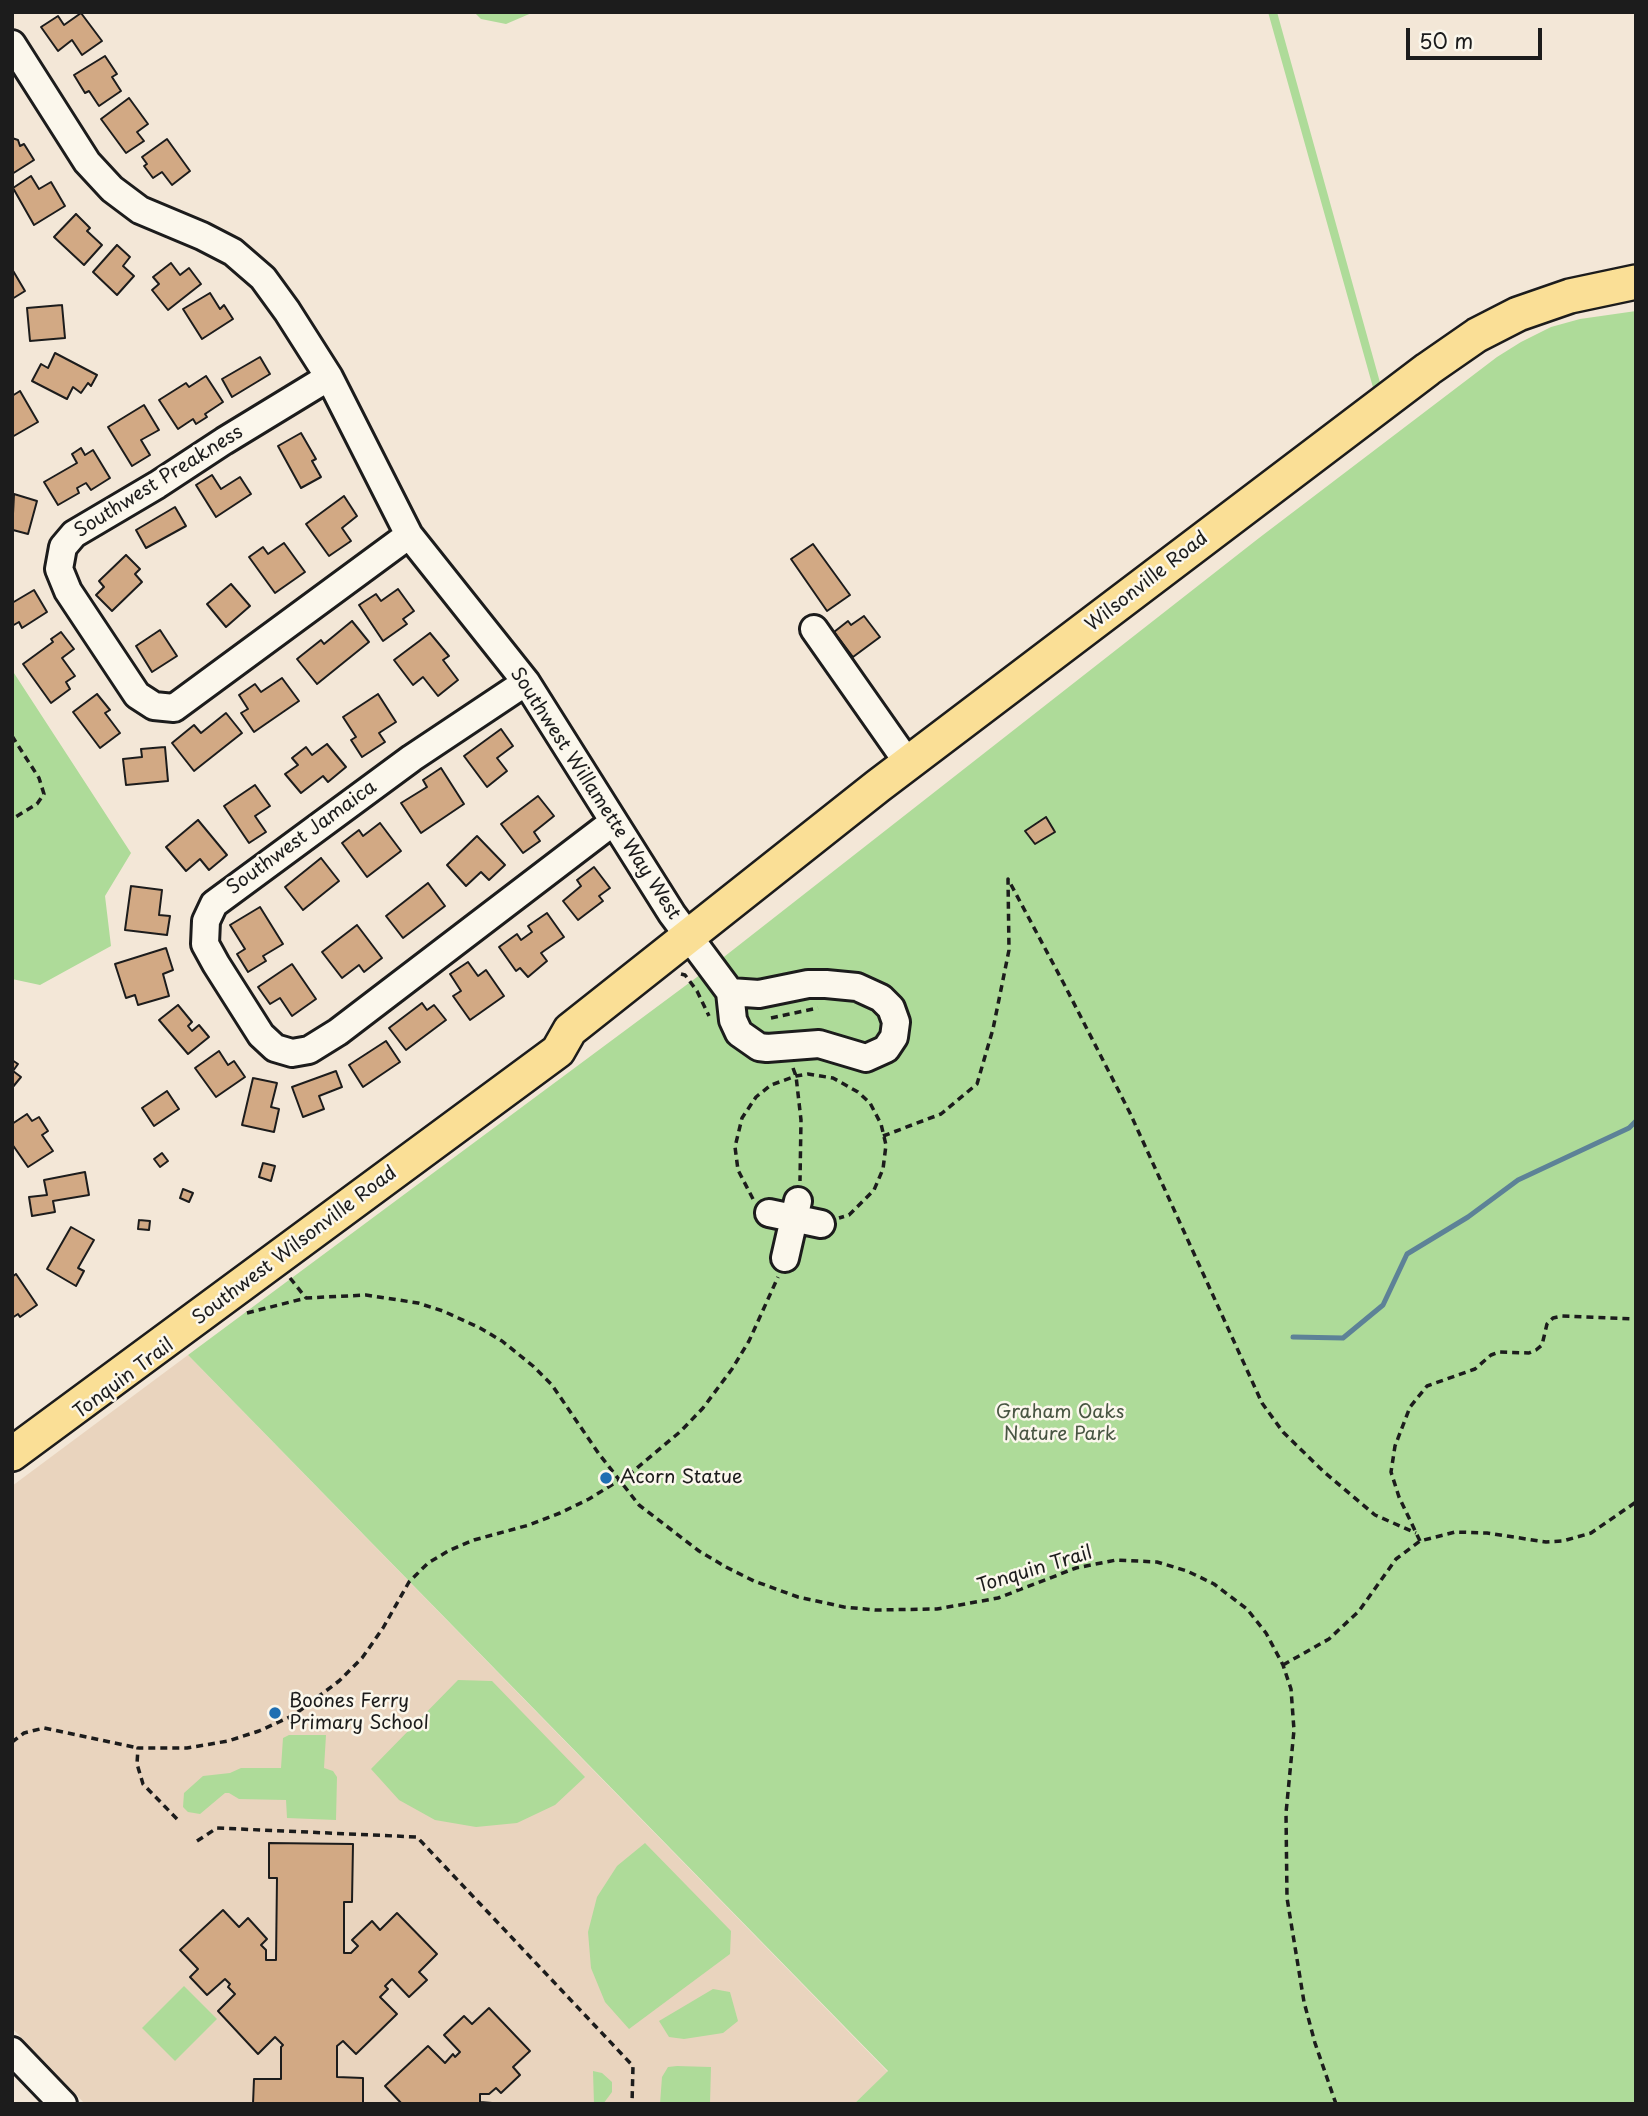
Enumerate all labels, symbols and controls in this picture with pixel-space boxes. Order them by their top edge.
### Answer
scale bar [1410,14,1546,58]
text: 50 m [1419,24,1473,56]
street label: Southwest Preakness [71,421,247,543]
street label: Wilsonville Road [1081,527,1213,637]
street label: Southwest Willamette Way West [505,664,685,924]
street label: Southwest Jamaica [223,776,381,900]
street label: Southwest Wilsonville Road [189,1162,401,1330]
street label: Tonquin Trail [70,1334,178,1424]
park label: Graham Oaks Nature Park [996,1402,1124,1446]
place label: Acorn Statue [620,1467,743,1489]
marker: Acorn Statue [598,1470,614,1486]
street label: Tonquin Trail [975,1542,1095,1598]
place label: Boones Ferry Primary School [289,1691,429,1735]
marker: Boones Ferry Primary School [267,1705,283,1721]

